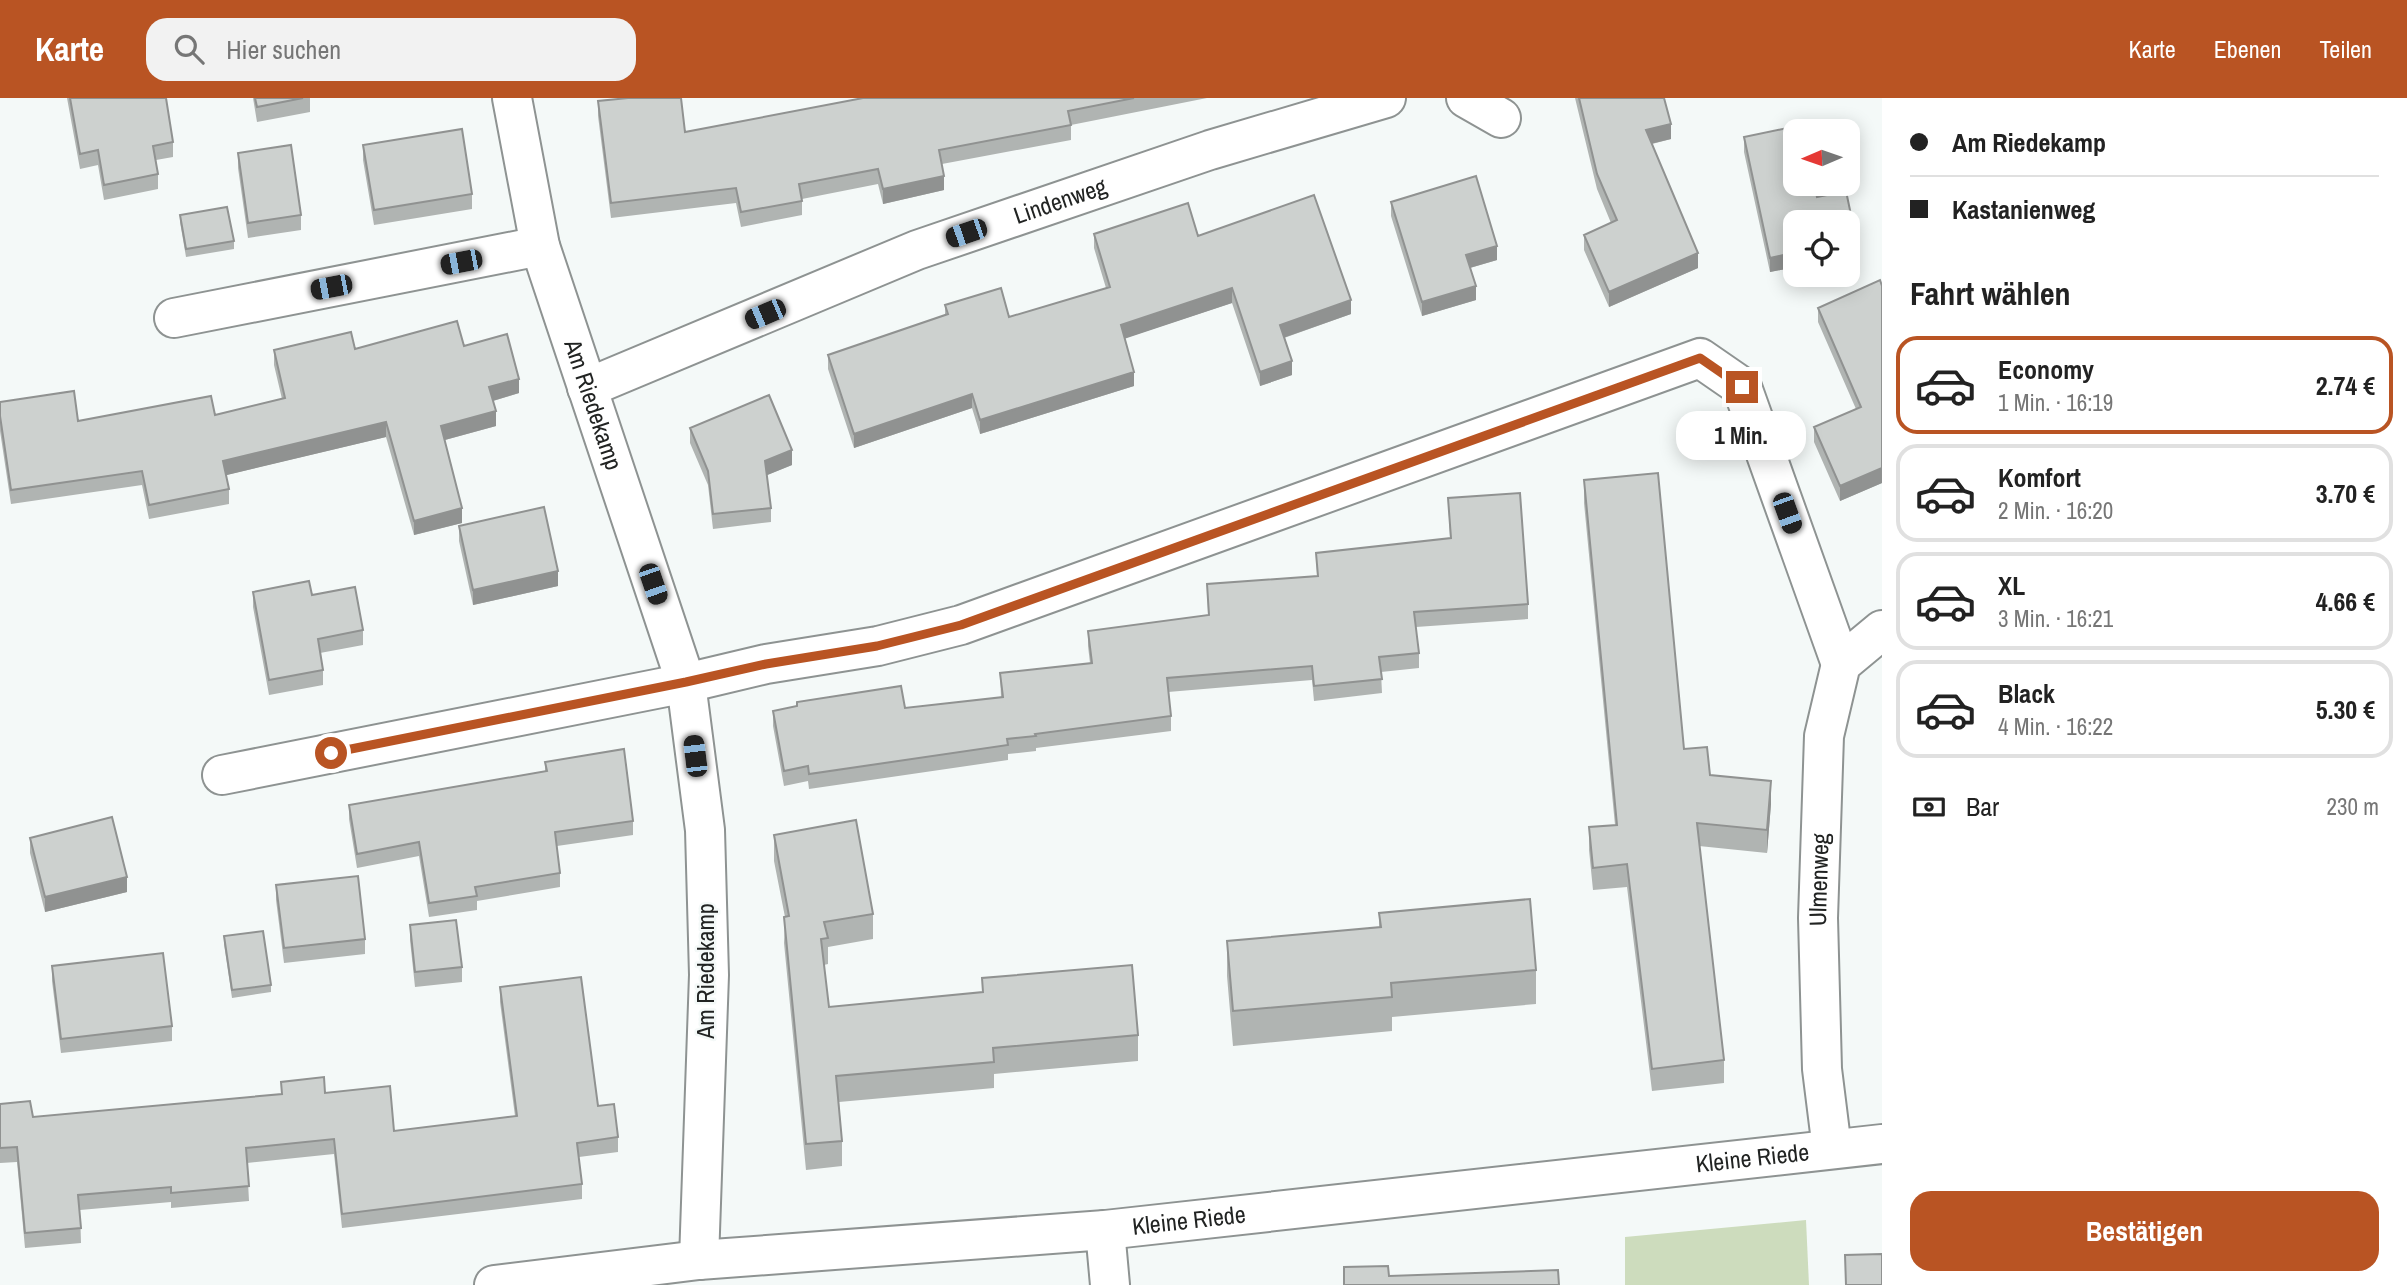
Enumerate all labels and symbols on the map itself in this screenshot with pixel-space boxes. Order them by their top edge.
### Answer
north arrow [1783,119,1860,196]
street label: Lindenweg [1009,169,1111,231]
car [943,216,990,250]
car [439,248,484,276]
car [309,273,354,301]
car [742,296,789,332]
street label: Am Riedekamp [557,334,631,474]
route end [1726,371,1758,403]
callout: 1 Min. [1677,412,1807,460]
car [1770,490,1805,536]
car [637,561,670,607]
car [683,734,708,778]
route start [315,737,347,769]
street label: Ulmenweg [1801,833,1836,927]
street label: Am Riedekamp [689,903,721,1040]
street label: Kleine Riede [1694,1135,1811,1180]
street label: Kleine Riede [1130,1198,1247,1242]

